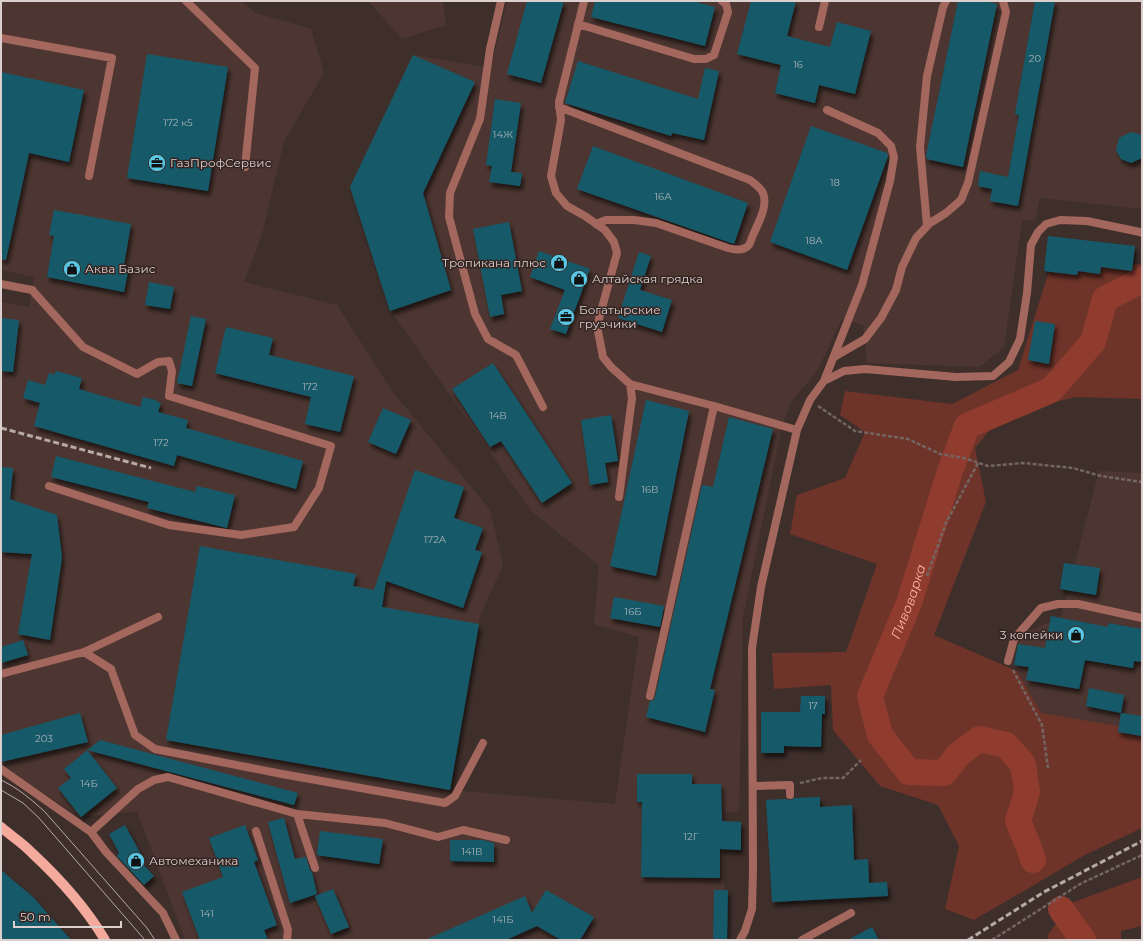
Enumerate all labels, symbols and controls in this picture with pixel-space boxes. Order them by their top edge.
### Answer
house number: 20 [1029,52,1042,65]
house number: 16 [793,58,803,71]
house number: 172 к5 [163,116,193,129]
house number: 14Ж [493,128,513,141]
office icon: ГазПрофСервис [147,153,167,173]
place label: ГазПрофСервис [170,155,272,170]
house number: 18 [830,176,840,189]
house number: 16А [654,190,672,203]
house number: 18А [805,234,823,247]
shop icon: Тропикана плюс [549,253,569,273]
place label: Тропикана плюс [442,255,546,270]
shop icon: Аква Базис [62,259,82,279]
place label: Аква Базис [85,261,156,276]
shop icon: Алтайская грядка [569,269,589,289]
place label: Алтайская грядка [592,271,703,286]
place label: Богатырские грузчики [579,302,661,331]
office icon: Богатырские грузчики [556,307,576,327]
house number: 172 [302,380,318,393]
house number: 14В [489,409,507,422]
house number: 172 [153,436,169,449]
house number: 16В [641,483,659,496]
house number: 172А [424,533,447,546]
water label: Пивоварка [887,562,929,641]
house number: 16Б [625,605,641,618]
shop icon: 3 копейки [1066,625,1086,645]
place label: 3 копейки [1000,627,1063,642]
house number: 17 [808,699,818,712]
house number: 203 [35,732,53,745]
house number: 14Б [80,777,98,790]
house number: 12Г [683,830,699,843]
house number: 141В [461,845,483,858]
shop icon: Автомеханика [126,851,146,871]
place label: Автомеханика [149,853,238,868]
scale bar [14,903,121,929]
house number: 141 [200,907,214,920]
text: 50 m [20,909,51,924]
house number: 141Б [493,913,513,926]

